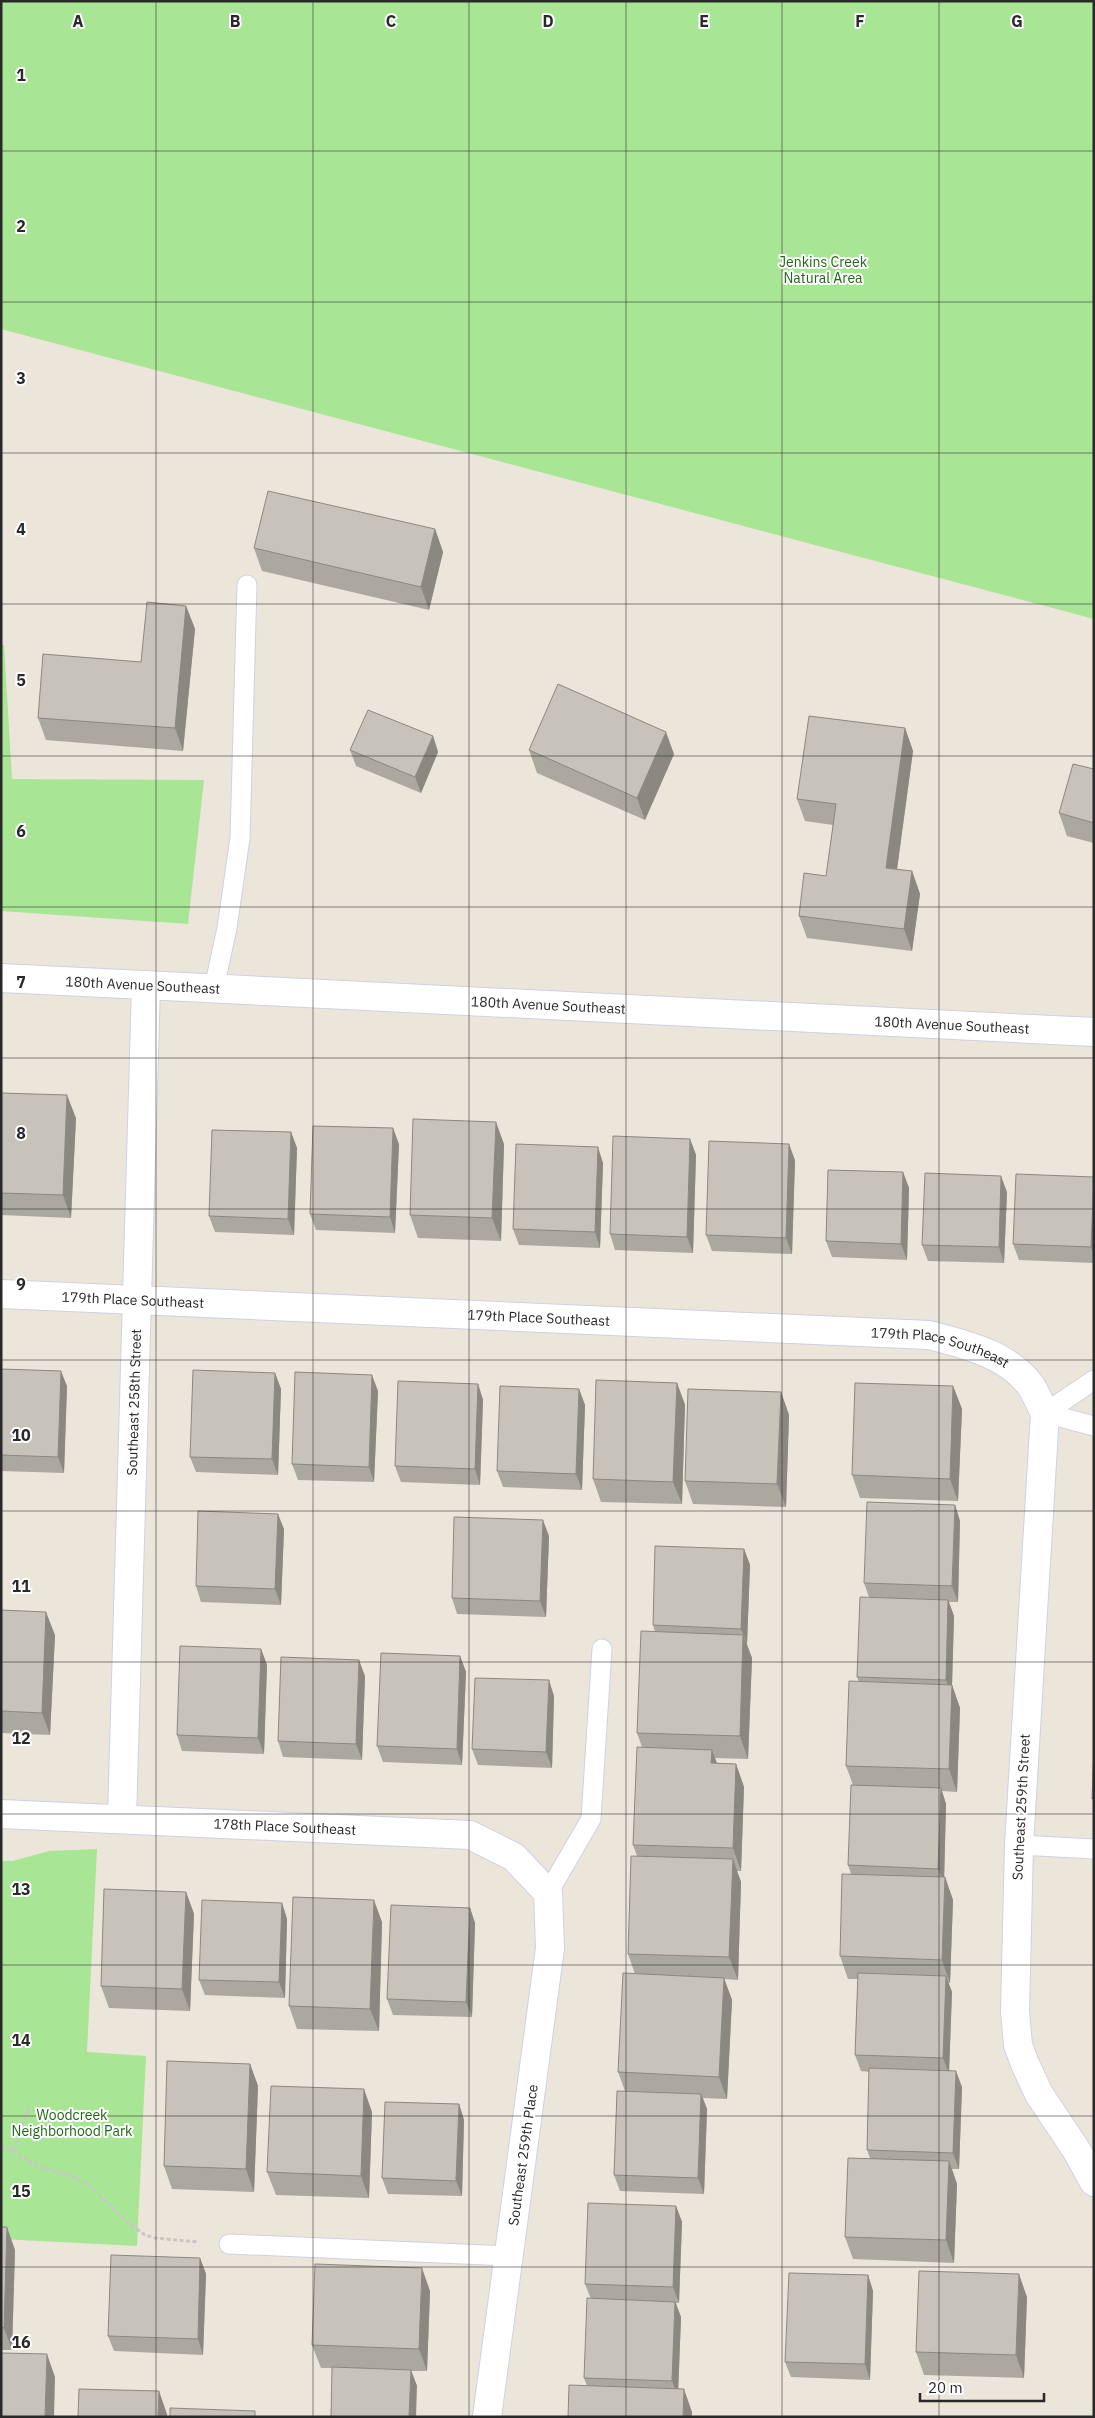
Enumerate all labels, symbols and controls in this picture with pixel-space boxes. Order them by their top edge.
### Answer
text: A [73,11,84,31]
text: B [230,11,241,31]
text: C [386,11,396,31]
text: D [542,11,554,31]
text: E [699,11,709,31]
text: F [855,11,865,31]
text: G [1011,11,1023,31]
text: 1 [16,65,26,85]
text: 2 [16,216,26,236]
park label: Jenkins Creek Natural Area [779,253,868,287]
text: 3 [16,368,26,388]
text: 4 [16,519,26,539]
text: 5 [16,670,26,690]
text: 6 [16,821,26,841]
text: 7 [16,972,26,992]
street label: 180th Avenue Southeast [65,972,221,998]
street label: 180th Avenue Southeast [470,992,626,1018]
street label: 180th Avenue Southeast [874,1012,1030,1038]
text: 8 [16,1123,26,1143]
text: 9 [16,1274,26,1294]
street label: 179th Place Southeast [61,1288,205,1312]
street label: 179th Place Southeast [467,1306,610,1330]
street label: 179th Place Southeast [870,1323,1013,1372]
street label: Southeast 258th Street [123,1328,145,1476]
text: 10 [11,1425,31,1445]
text: 11 [11,1576,31,1596]
text: 12 [11,1728,31,1748]
street label: Southeast 259th Street [1008,1733,1034,1881]
street label: 178th Place Southeast [213,1815,357,1839]
text: 13 [11,1879,31,1899]
text: 14 [11,2030,31,2050]
street label: Southeast 259th Place [504,2083,542,2227]
park label: Woodcreek Neighborhood Park [12,2106,133,2140]
text: 15 [11,2181,31,2201]
text: 16 [11,2332,31,2352]
scale bar [920,2370,1044,2402]
text: 20 m [928,2378,963,2397]

